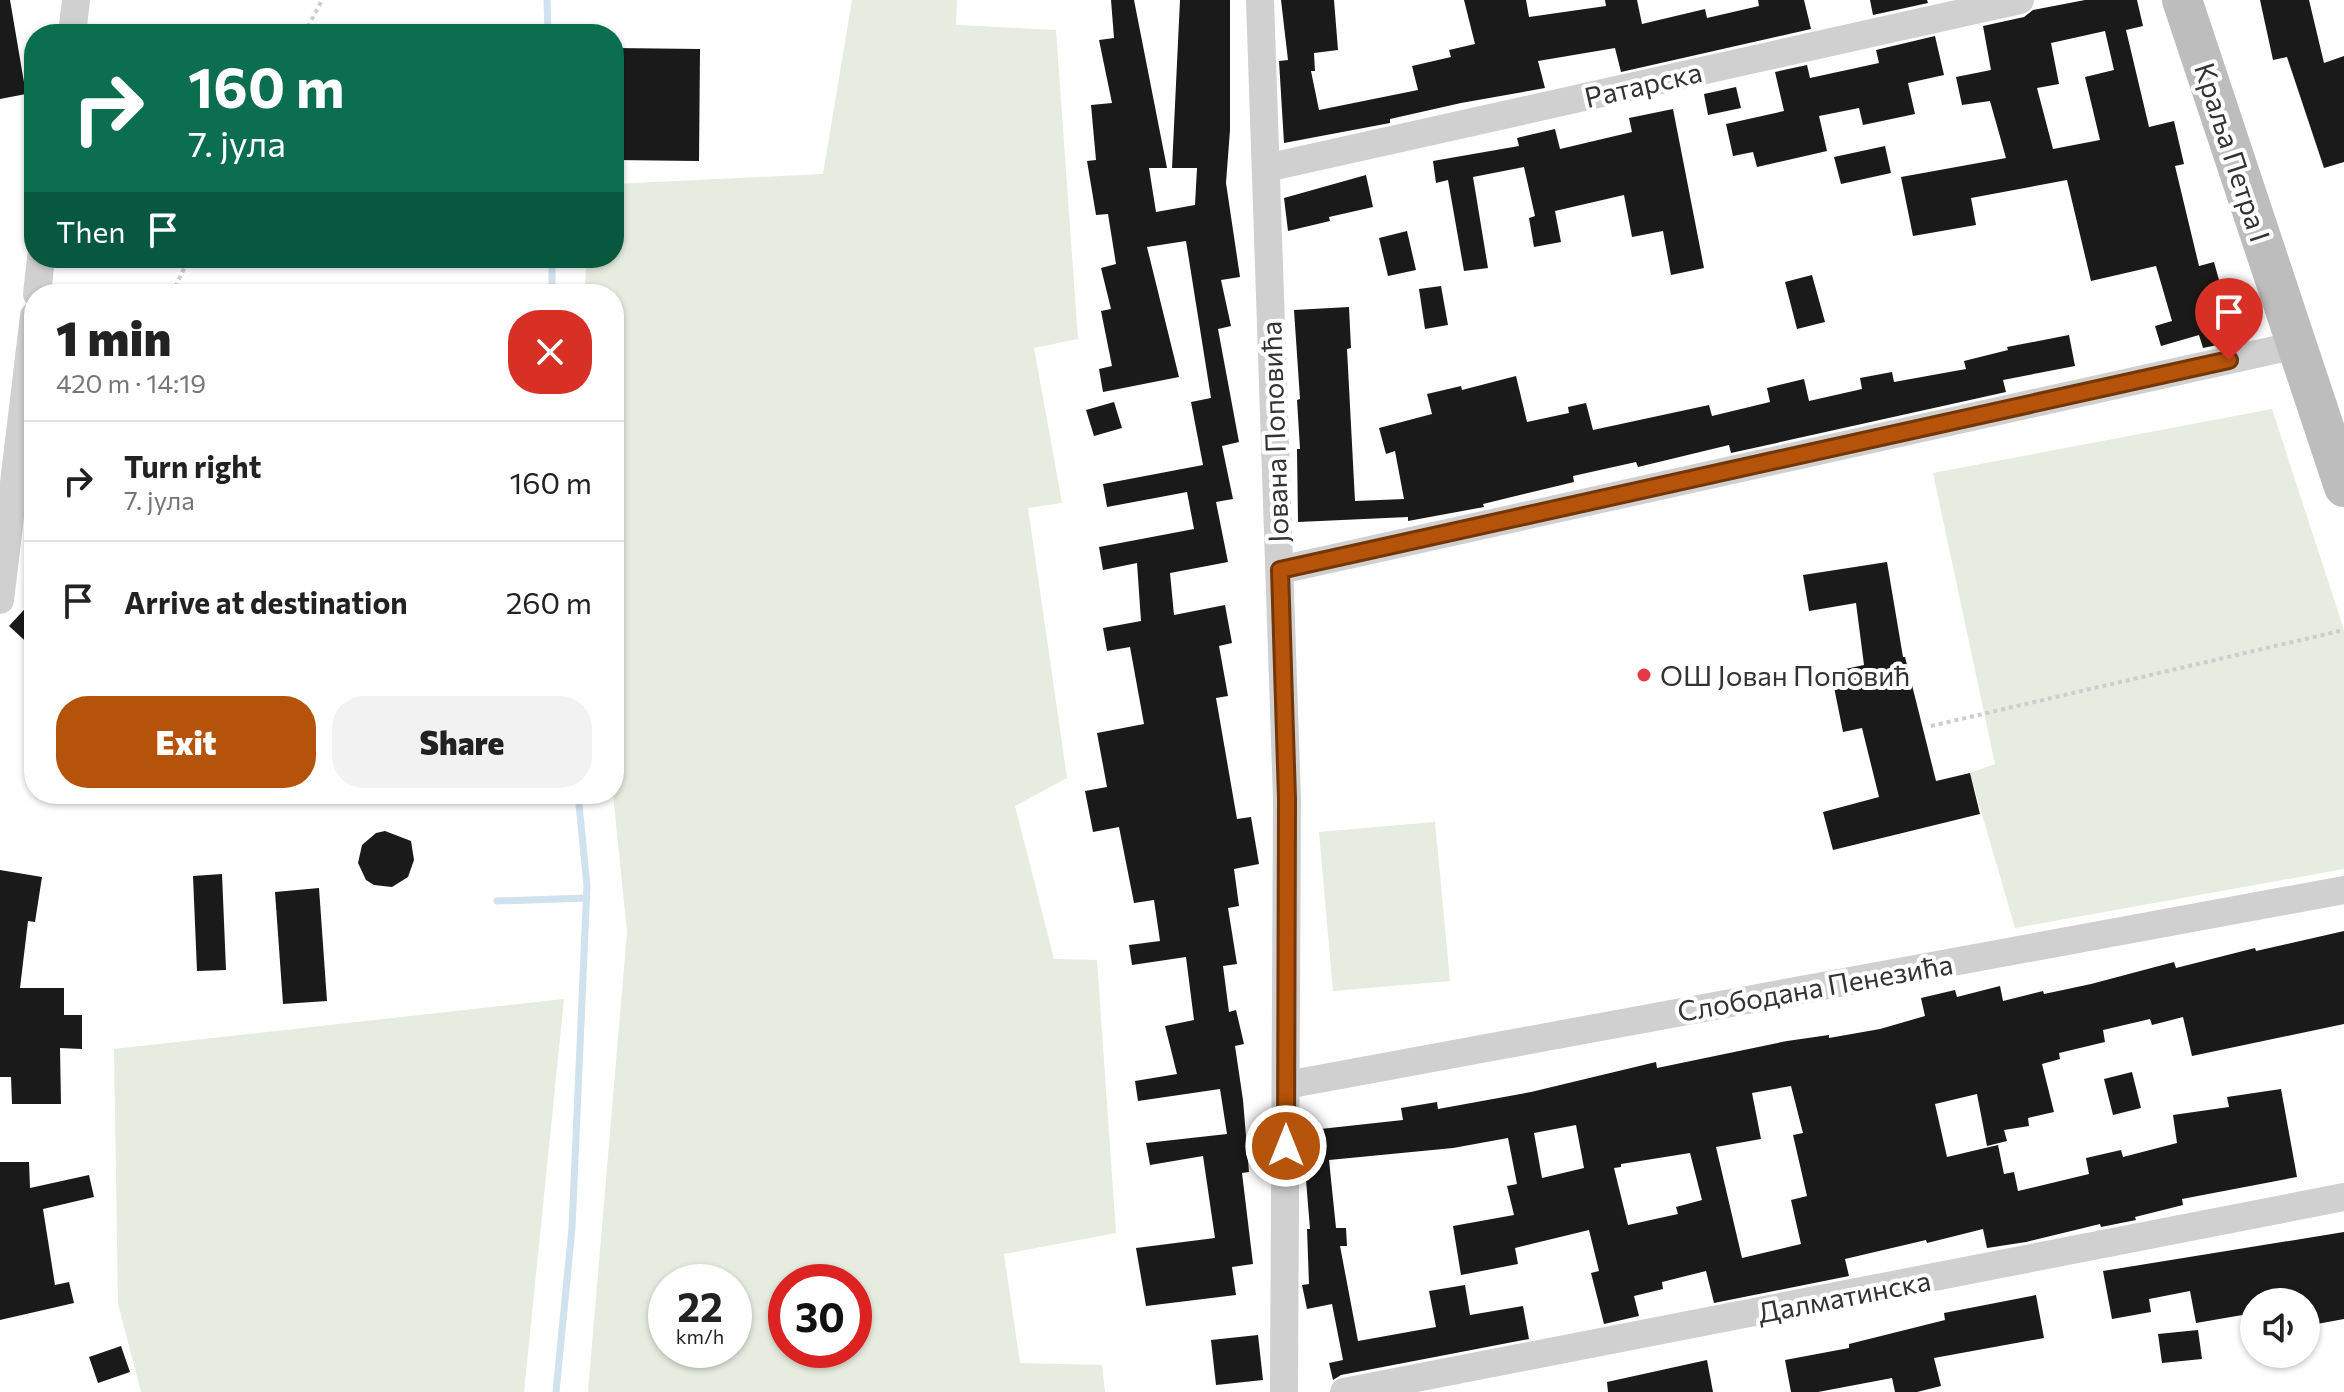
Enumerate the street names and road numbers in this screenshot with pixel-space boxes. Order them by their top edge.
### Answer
street label: Ратарска [1581,54,1705,114]
street label: Краља Петра I [2188,58,2278,246]
street label: Јована Поповића [1253,321,1295,543]
street label: Слободана Пенезића [1675,946,1955,1028]
street label: Далматинска [1755,1263,1933,1329]

